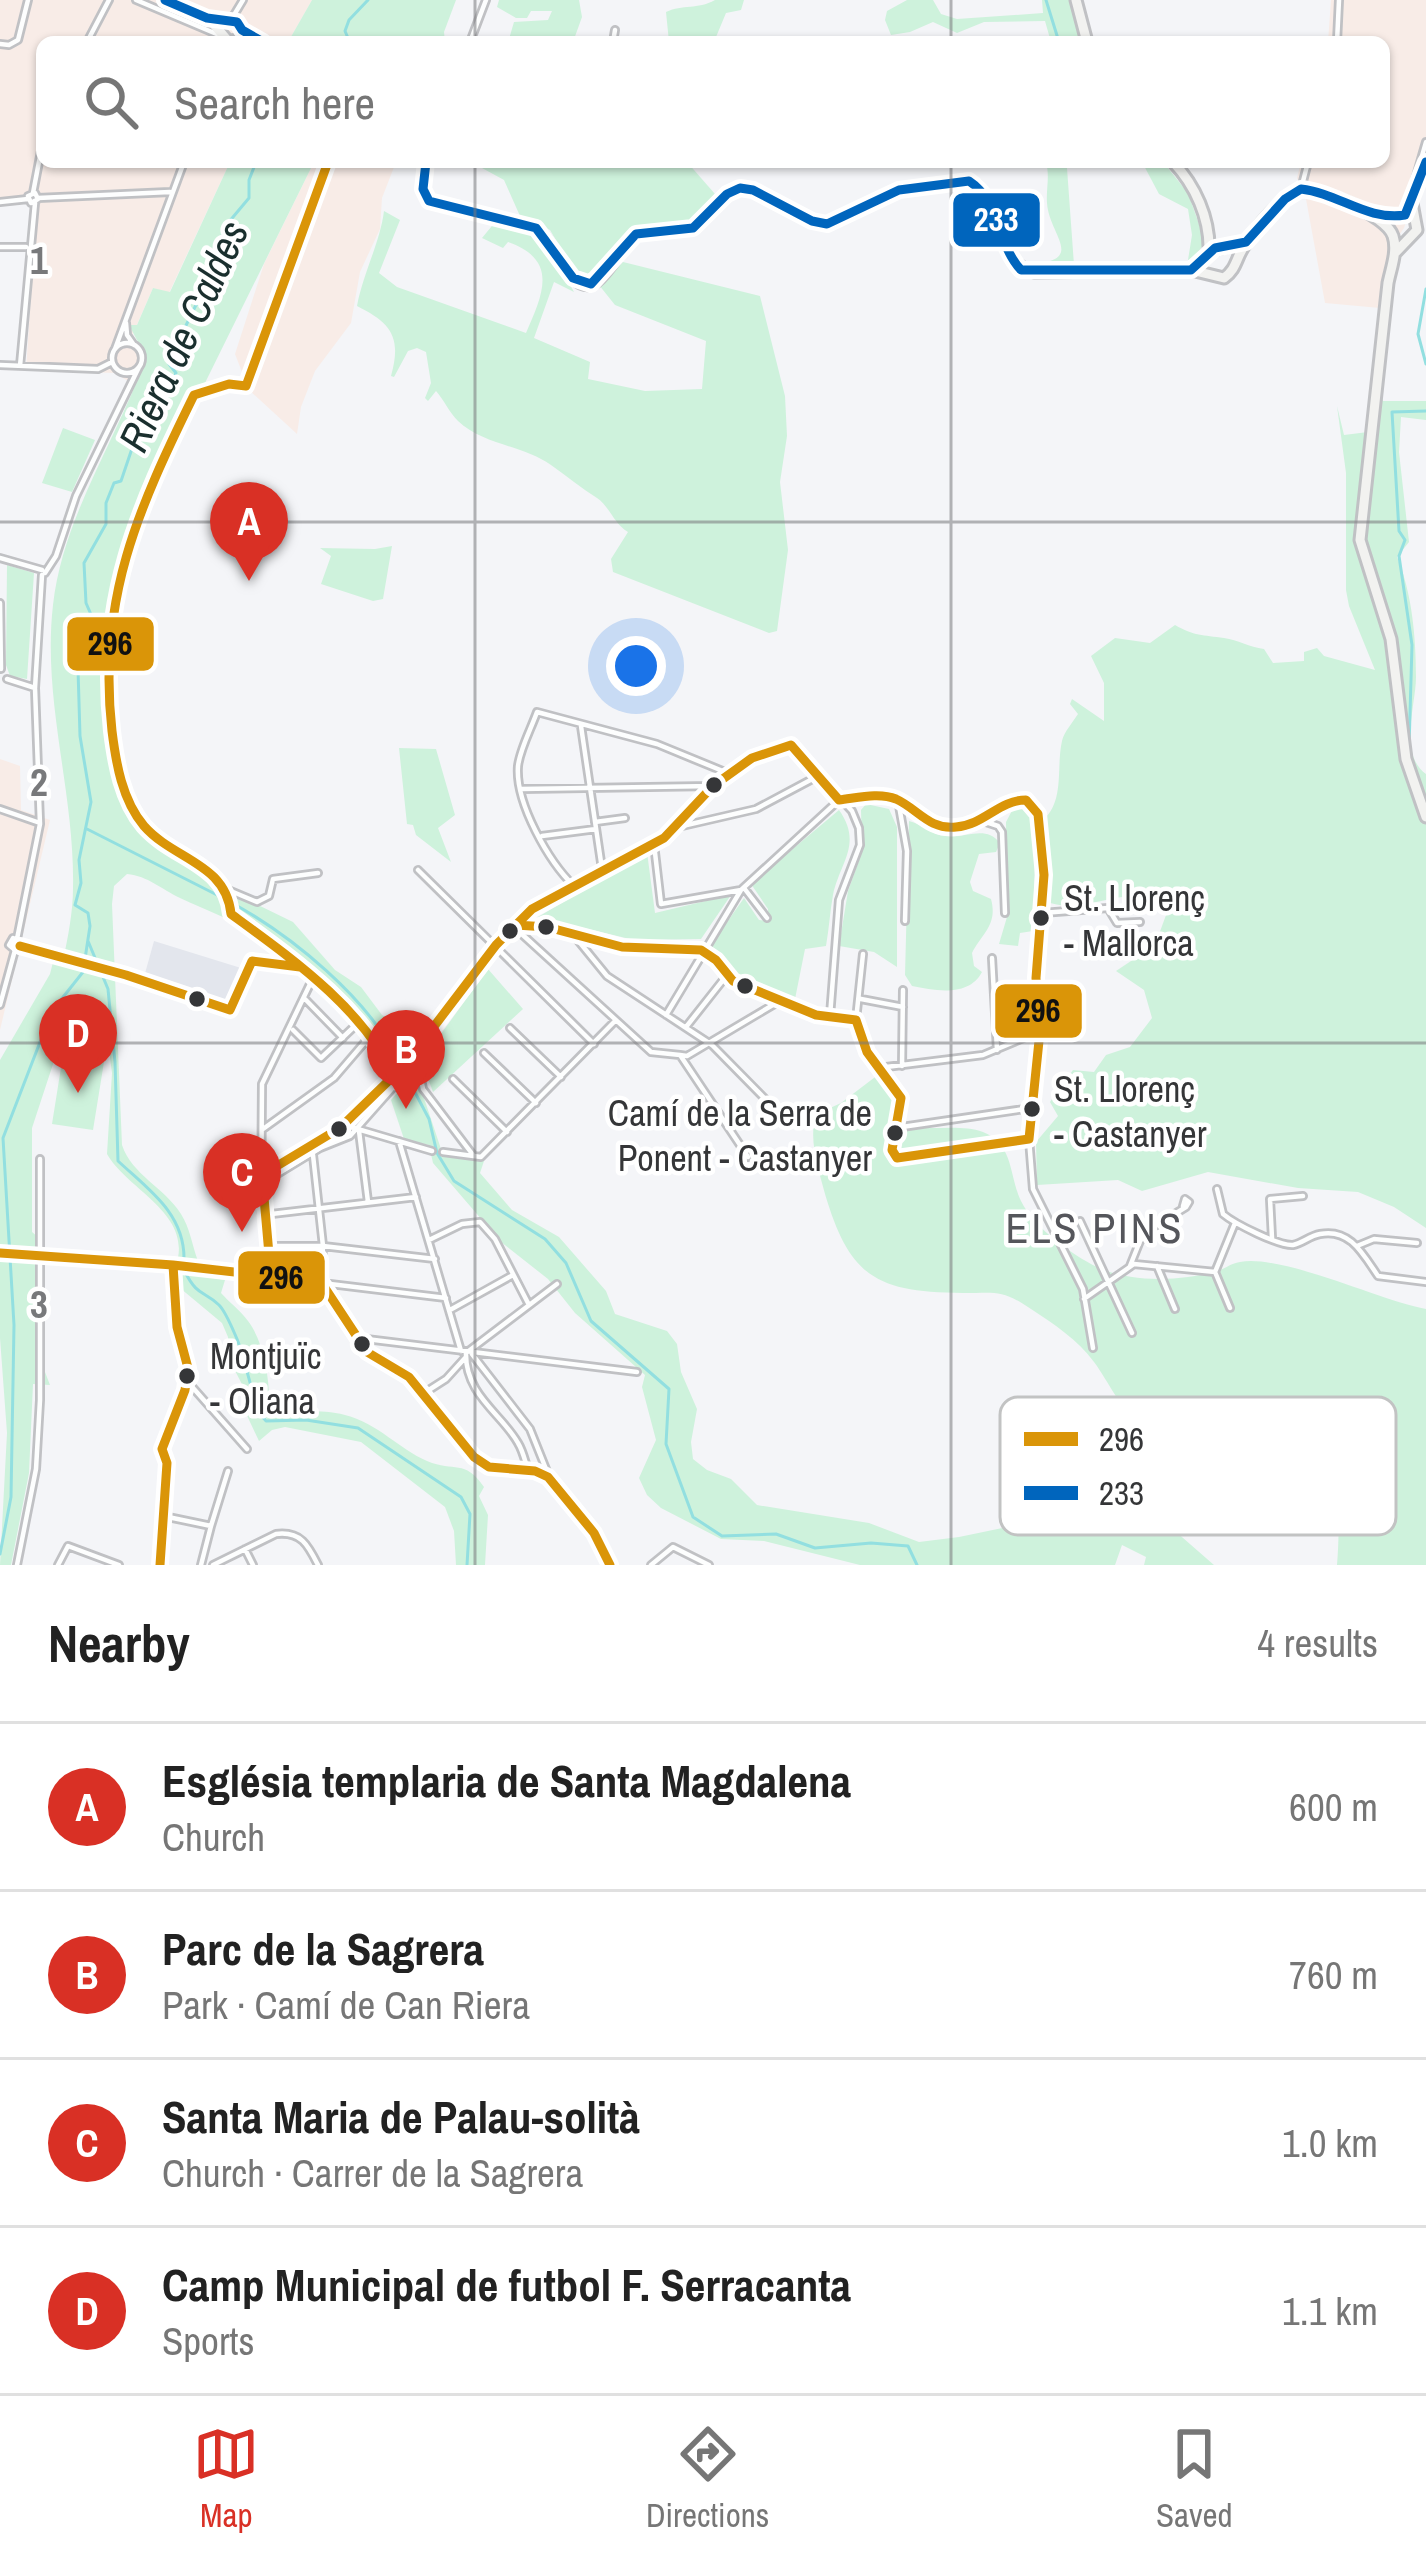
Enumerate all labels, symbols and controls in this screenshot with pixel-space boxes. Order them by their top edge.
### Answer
search box [36,36,1390,168]
icon: search [78,69,144,135]
text: Search here [174,72,375,133]
line badge: 233 [951,191,1042,249]
text: 233 [973,197,1019,241]
water label: Riera de Caldes [105,211,261,461]
text: 1 [30,234,48,286]
pin: A [210,482,288,581]
line badge: 296 [65,615,156,673]
text: 296 [87,621,133,665]
your location [606,636,666,696]
text: 2 [30,756,48,808]
unlabelled marker [703,774,725,796]
place label: St. Llorenç - Mallorca [1064,874,1205,967]
marker: St. Llorenç - Mallorca [1030,907,1052,929]
unlabelled marker [535,916,557,938]
unlabelled marker [499,920,521,942]
unlabelled marker [734,975,756,997]
line badge: 296 [993,982,1084,1040]
unlabelled marker [186,988,208,1010]
text: 296 [1015,988,1061,1032]
pin: D [39,994,117,1093]
pin: B [367,1010,445,1109]
place label: St. Llorenç - Castanyer [1054,1065,1207,1158]
place label: Camí de la Serra de Ponent - Castanyer [608,1089,872,1182]
marker: St. Llorenç - Castanyer [1021,1098,1043,1120]
unlabelled marker [328,1118,350,1140]
marker: Camí de la Serra de Ponent - Castanyer [884,1122,906,1144]
pin: C [203,1133,281,1232]
district label: ELS PINS [1005,1200,1185,1256]
line badge: 296 [236,1249,327,1306]
text: 296 [258,1255,304,1299]
text: 3 [30,1278,48,1330]
place label: Montjuïc - Oliana [210,1332,322,1425]
unlabelled marker [351,1333,373,1355]
marker: Montjuïc - Oliana [176,1365,198,1387]
legend [1000,1397,1396,1535]
text: 296 [1099,1417,1144,1461]
text: 233 [1099,1471,1144,1515]
text: Nearby [48,1609,190,1678]
text: 4 results [1257,1617,1378,1669]
text: Església templaria de Santa Magdalena [162,1750,851,1811]
text: A [75,1781,99,1833]
text: 600 m [1289,1781,1378,1833]
text: Church [162,1811,265,1863]
text: Parc de la Sagrera [162,1918,484,1979]
text: B [75,1949,99,2001]
text: 760 m [1289,1949,1378,2001]
text: Park · Camí de Can Riera [162,1979,530,2031]
text: Santa Maria de Palau-solità [162,2086,640,2147]
text: C [75,2117,99,2169]
text: 1.0 km [1282,2117,1378,2169]
text: Church · Carrer de la Sagrera [162,2147,583,2199]
text: Camp Municipal de futbol F. Serracanta [162,2254,851,2315]
text: D [75,2285,99,2337]
text: 1.1 km [1282,2285,1378,2337]
text: Sports [162,2315,254,2367]
tab: Map [193,2421,259,2537]
tab: Directions [646,2421,769,2537]
tab: Saved [1156,2421,1233,2537]

